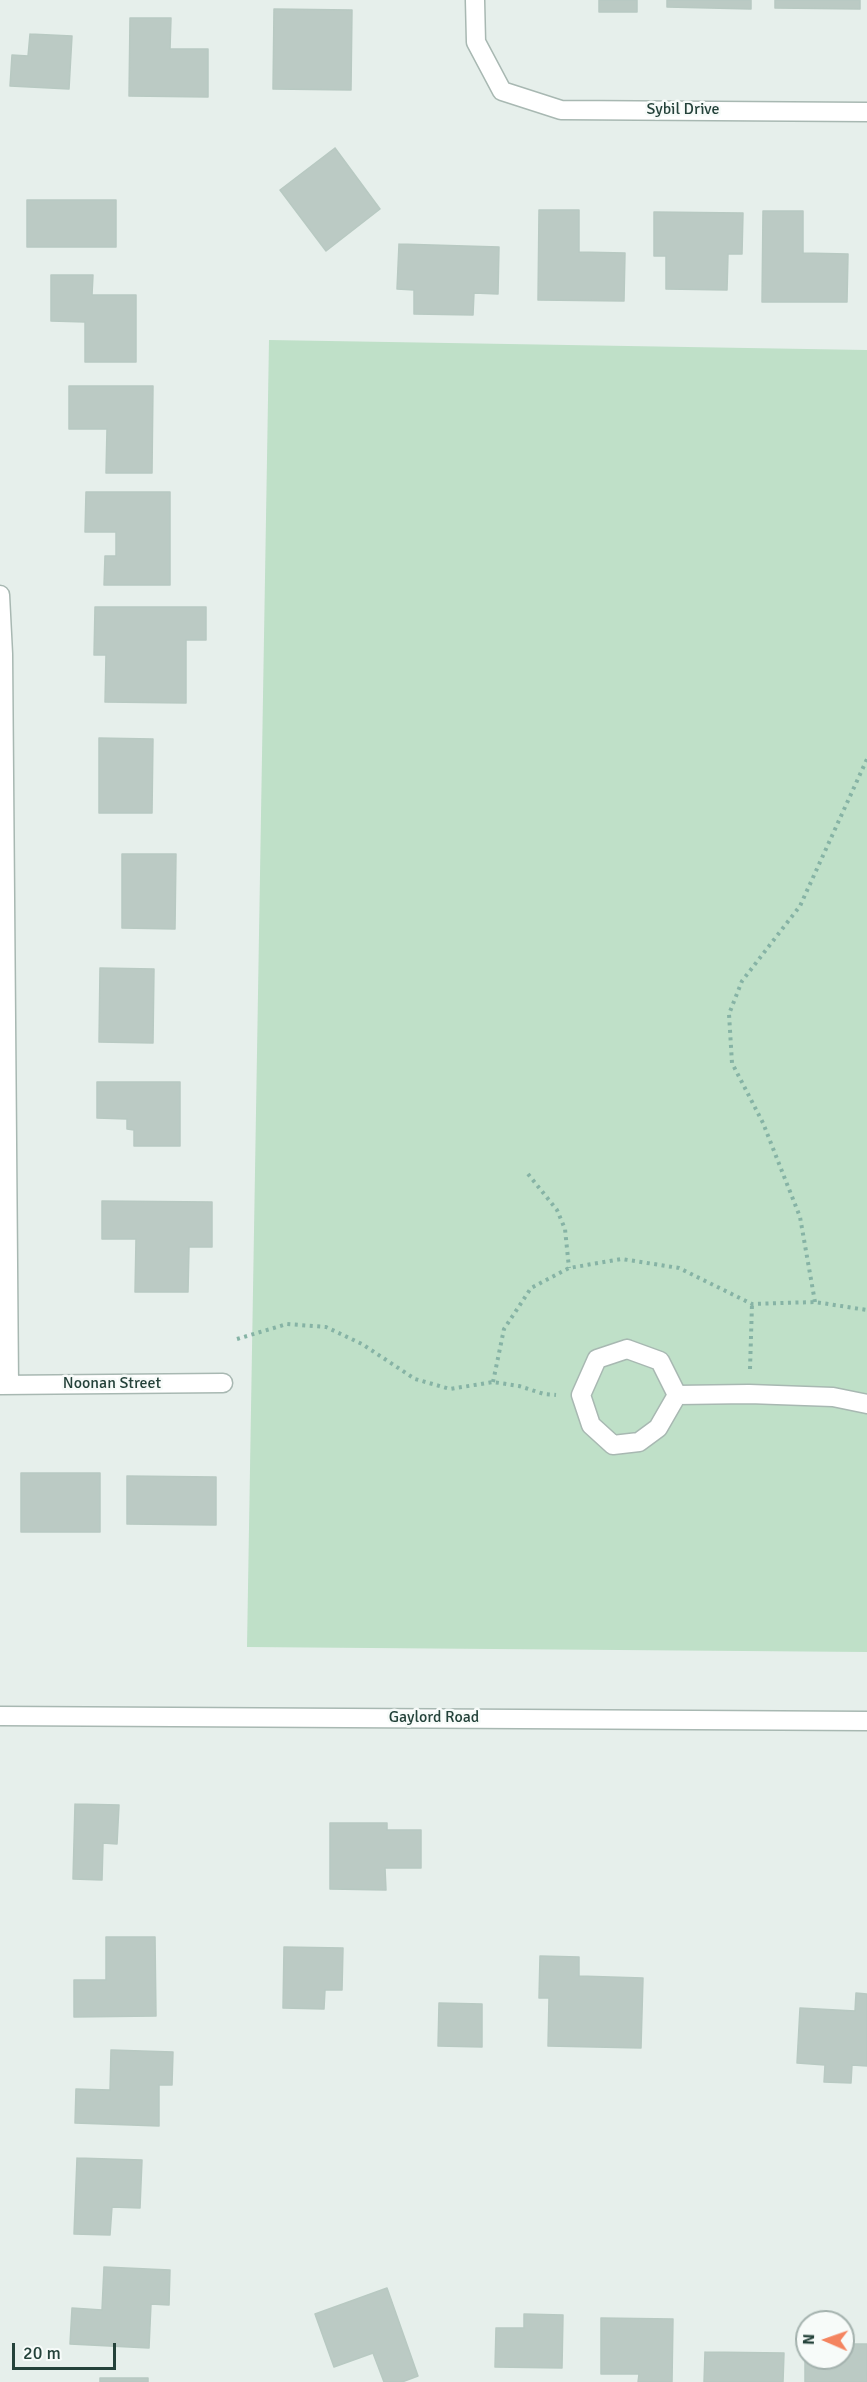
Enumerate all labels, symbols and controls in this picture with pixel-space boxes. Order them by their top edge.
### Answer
street label: Sybil Drive [647,100,719,120]
street label: Noonan Street [63,1374,161,1394]
street label: Gaylord Road [389,1708,479,1728]
north arrow [795,2310,855,2370]
scale bar [15,2331,118,2369]
text: N [799,2334,819,2345]
text: 20 m [23,2342,61,2364]

